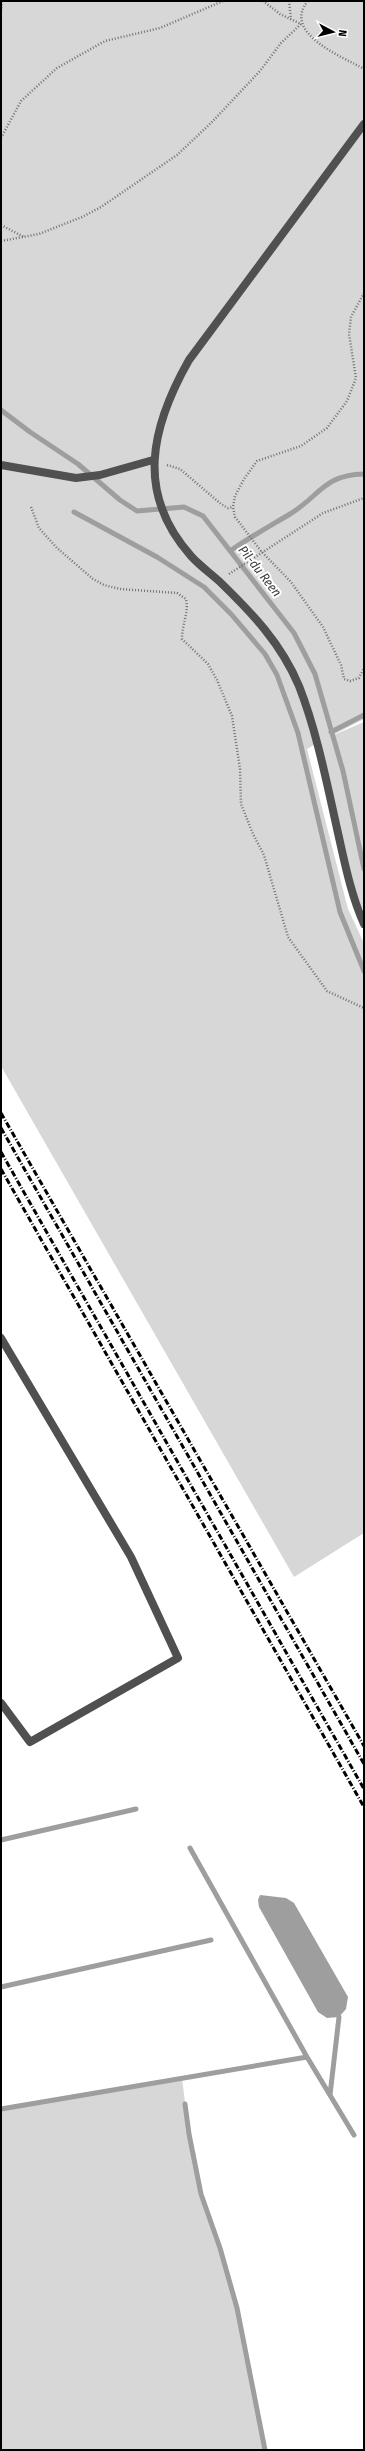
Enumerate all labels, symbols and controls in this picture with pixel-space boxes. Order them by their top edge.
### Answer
north arrow [313,12,353,52]
text: N [336,29,349,37]
water label: Pil-du Reen [235,543,285,600]

